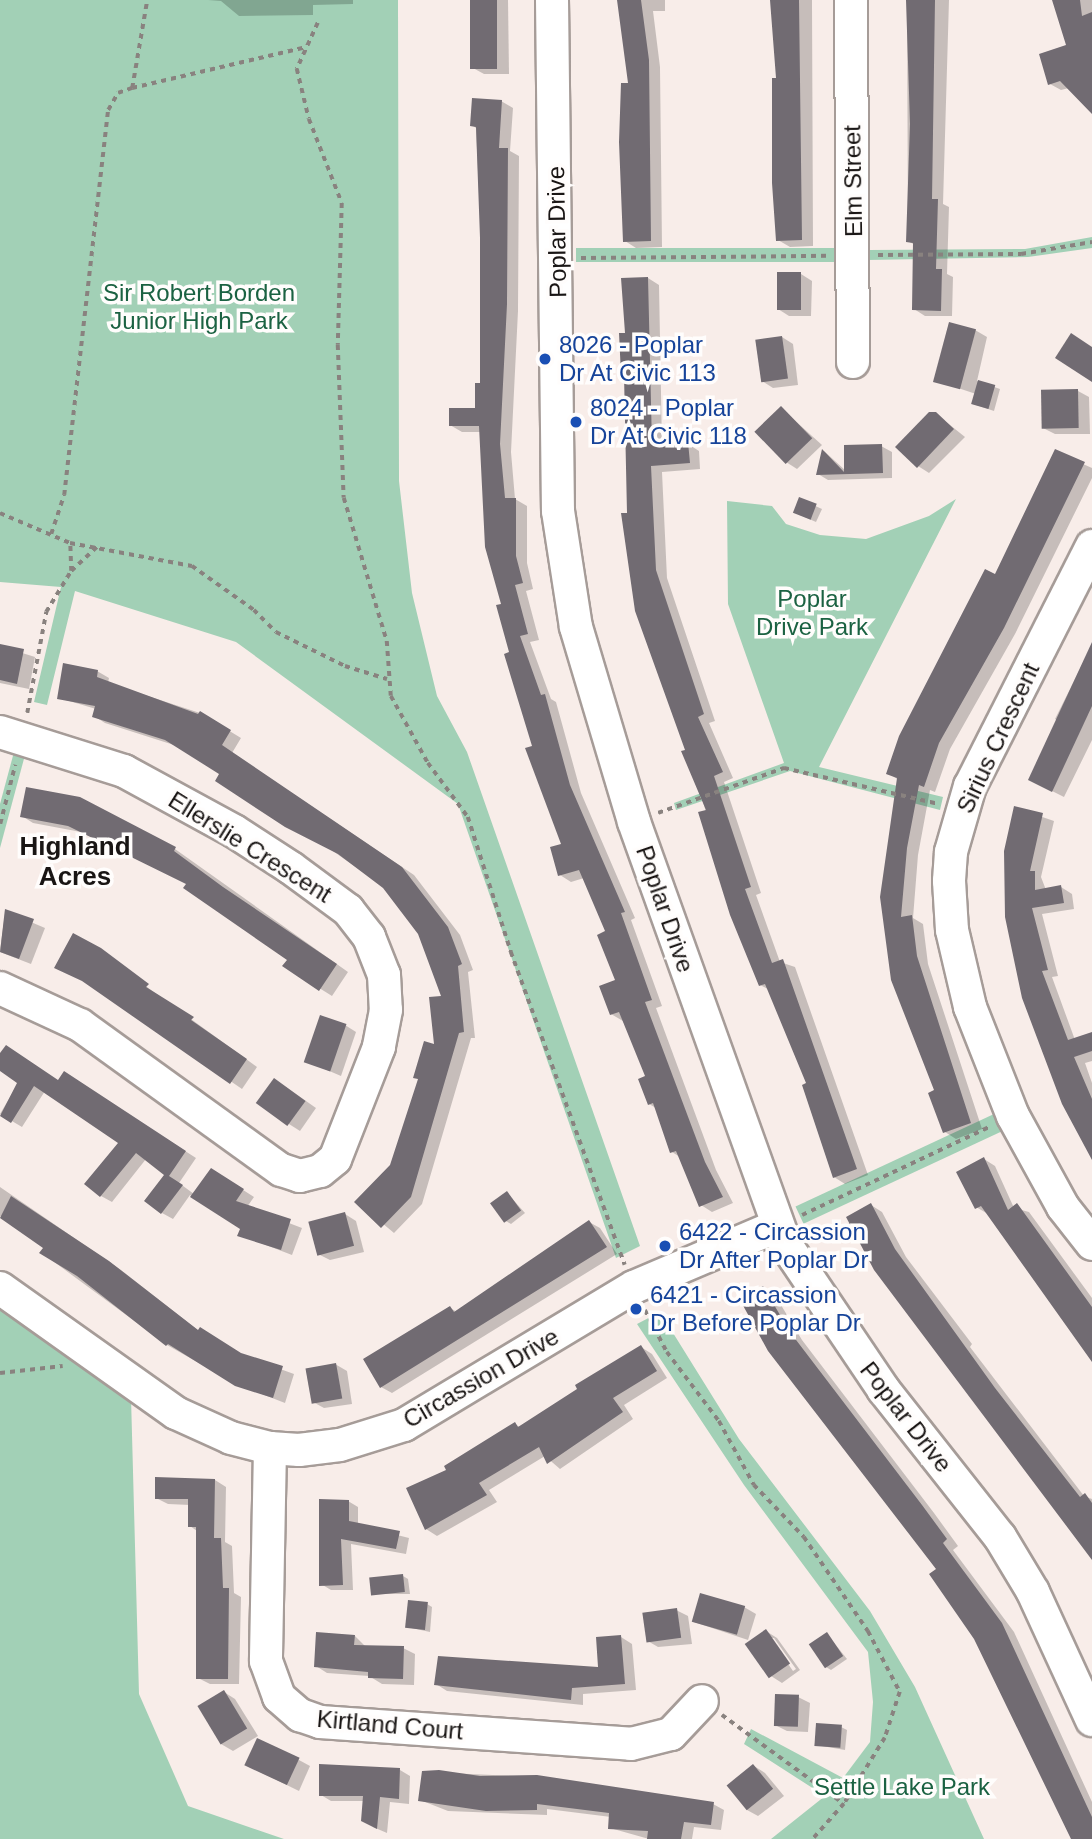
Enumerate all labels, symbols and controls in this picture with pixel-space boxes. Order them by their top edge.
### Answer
street label: Elm Street [838,125,868,237]
street label: Poplar Drive [541,166,573,298]
park label: Sir Robert Borden Junior High Park [103,279,295,335]
place label: 8026 - Poplar Dr At Civic 113 [559,331,717,387]
marker: 8026 - Poplar Dr At Civic 113 [537,351,553,367]
place label: 8024 - Poplar Dr At Civic 118 [590,394,748,450]
marker: 8024 - Poplar Dr At Civic 118 [568,414,584,430]
park label: Poplar Drive Park [756,585,868,641]
street label: Sirius Crescent [951,658,1045,818]
street label: Ellerslie Crescent [163,785,337,909]
district label: Highland Acres [19,831,131,892]
street label: Poplar Drive [630,842,700,976]
place label: 6422 - Circassion Dr After Poplar Dr [679,1218,870,1274]
marker: 6422 - Circassion Dr After Poplar Dr [657,1238,673,1254]
place label: 6421 - Circassion Dr Before Poplar Dr [650,1281,861,1337]
marker: 6421 - Circassion Dr Before Poplar Dr [628,1301,644,1317]
street label: Circassion Drive [398,1322,564,1434]
street label: Poplar Drive [854,1356,958,1478]
street label: Kirtland Court [316,1704,464,1746]
park label: Settle Lake Park [814,1773,990,1801]

